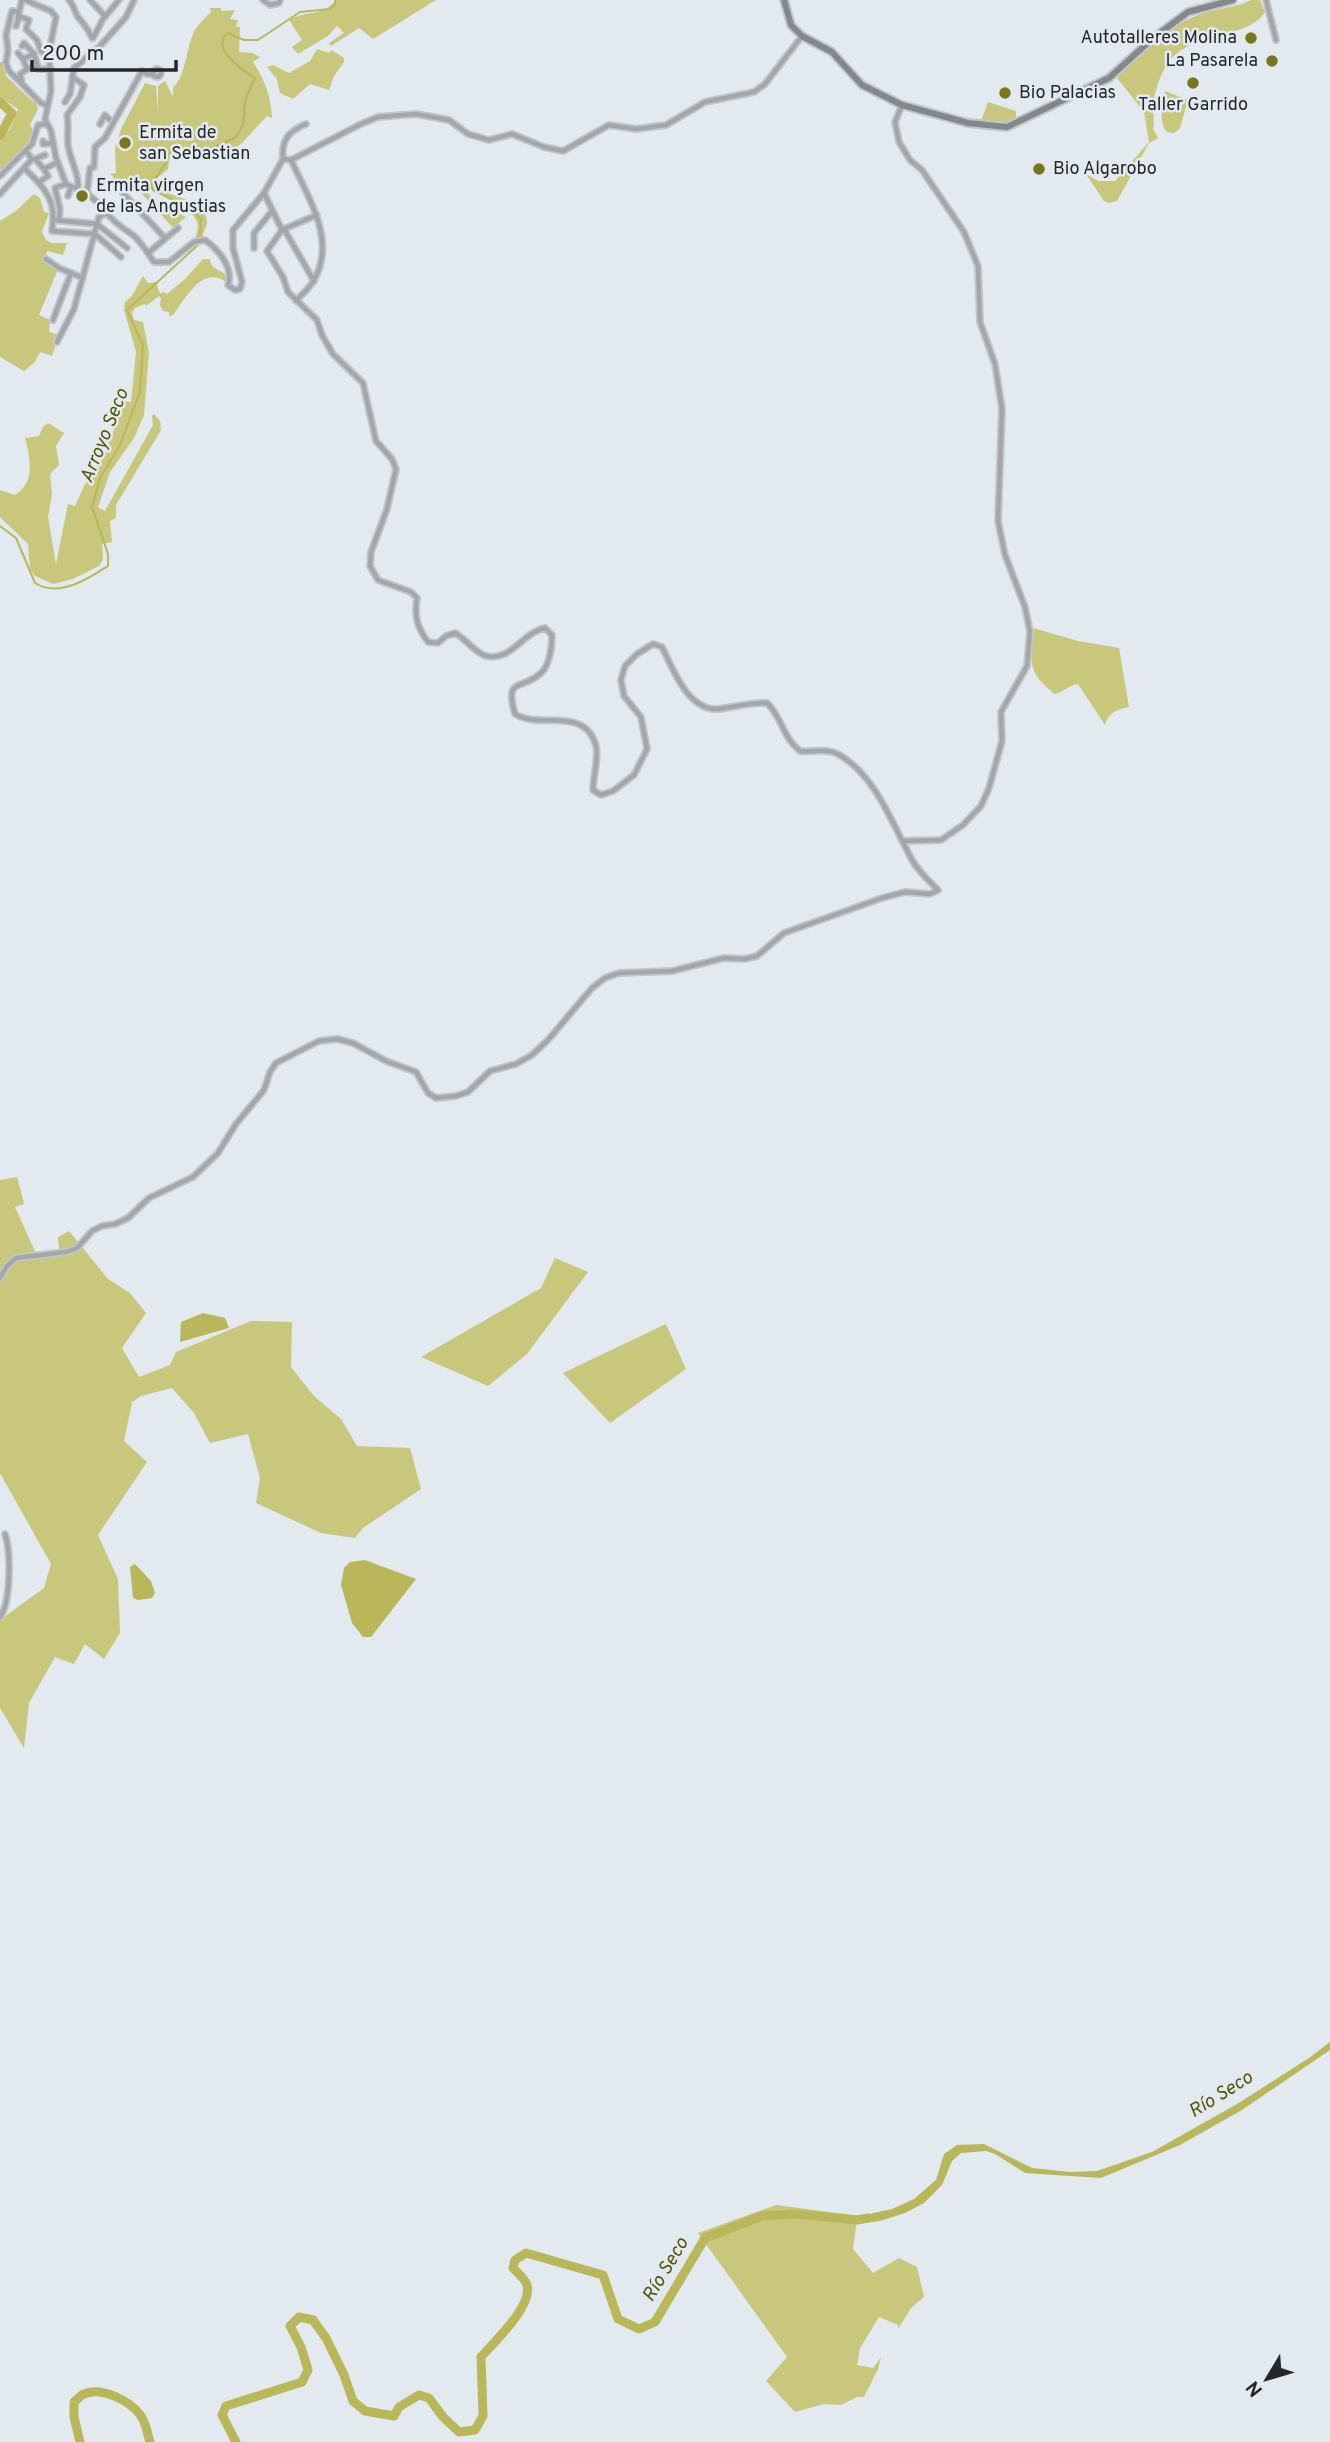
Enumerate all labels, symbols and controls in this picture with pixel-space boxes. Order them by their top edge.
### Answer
place label: Autotalleres Molina [1081,27,1237,50]
scale bar [32,28,175,72]
marker: Autotalleres Molina [1243,30,1259,46]
text: 200 m [42,41,104,68]
place label: La Pasarela [1165,50,1258,73]
marker: La Pasarela [1264,53,1280,69]
marker: Taller Garrido [1185,75,1201,91]
place label: Bio Palacias [1019,82,1116,105]
marker: Bio Palacias [997,85,1013,101]
place label: Taller Garrido [1138,94,1248,117]
place label: Ermita de san Sebastian [139,122,250,166]
marker: Ermita de san Sebastian [117,135,133,151]
place label: Bio Algarobo [1053,158,1157,181]
marker: Bio Algarobo [1031,161,1047,177]
place label: Ermita virgen de las Angustias [96,175,226,219]
marker: Ermita virgen de las Angustias [74,188,90,204]
water label: Arroyo Seco [75,385,135,487]
water label: Río Seco [1185,2066,1258,2124]
water label: Río Seco [637,2233,695,2307]
north arrow [1232,2344,1302,2414]
text: N [1242,2375,1269,2401]

